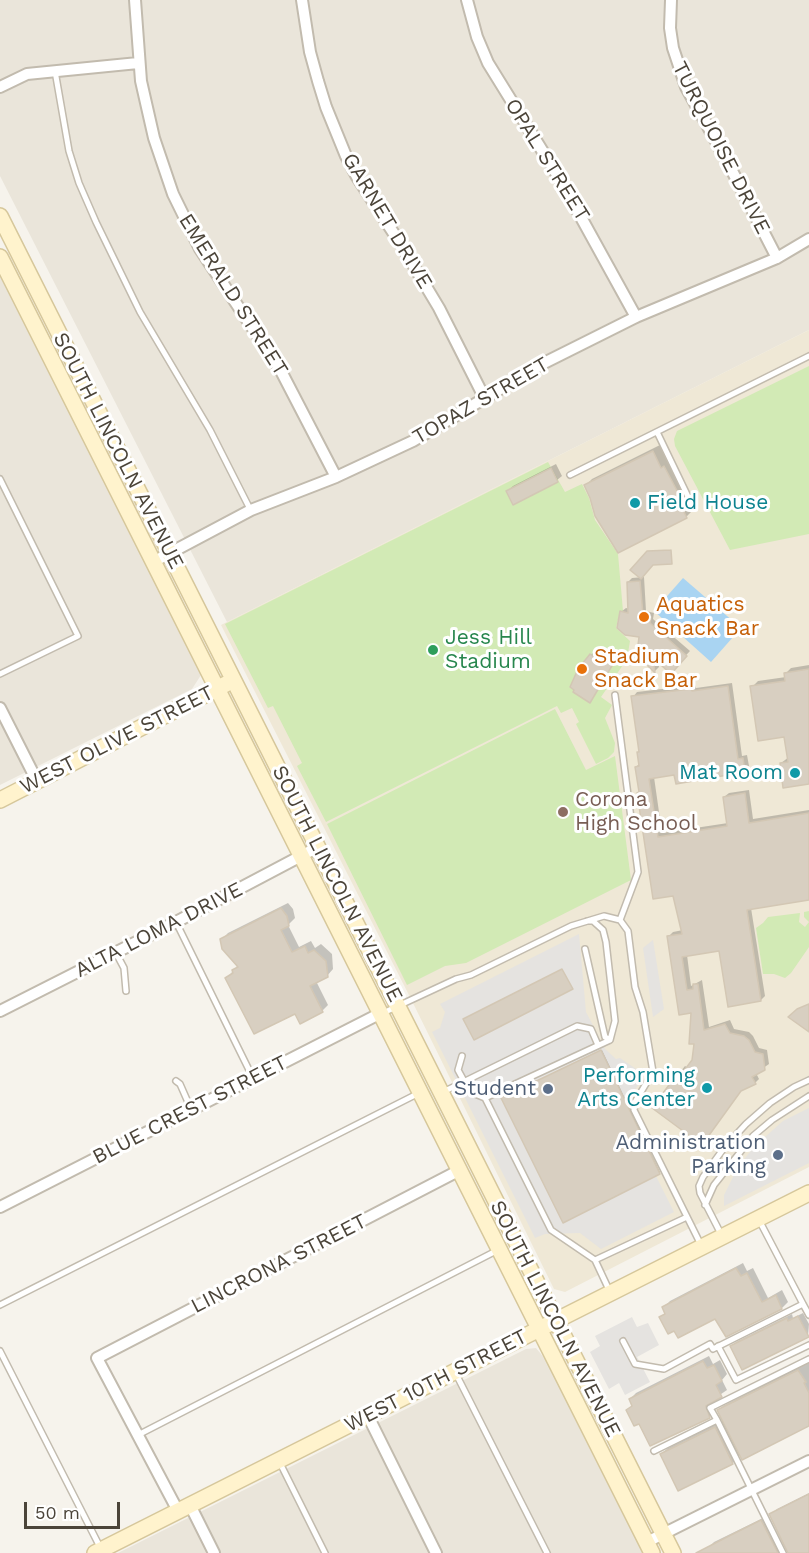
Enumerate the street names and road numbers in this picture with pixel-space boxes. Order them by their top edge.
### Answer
street label: TURQUOISE DRIVE [667,58,775,238]
street label: OPAL STREET [499,94,595,226]
street label: GARNET DRIVE [337,149,437,293]
street label: EMERALD STREET [173,209,293,381]
street label: SOUTH LINCOLN AVENUE [47,329,189,573]
street label: TOPAZ STREET [408,352,554,450]
street label: WEST OLIVE STREET [16,680,218,800]
street label: SOUTH LINCOLN AVENUE [266,762,408,1006]
street label: ALTA LOMA DRIVE [71,877,247,983]
street label: BLUE CREST STREET [89,1050,291,1170]
street label: SOUTH LINCOLN AVENUE [484,1197,626,1441]
street label: LINCRONA STREET [187,1209,371,1319]
street label: WEST 10TH STREET [340,1324,532,1438]

